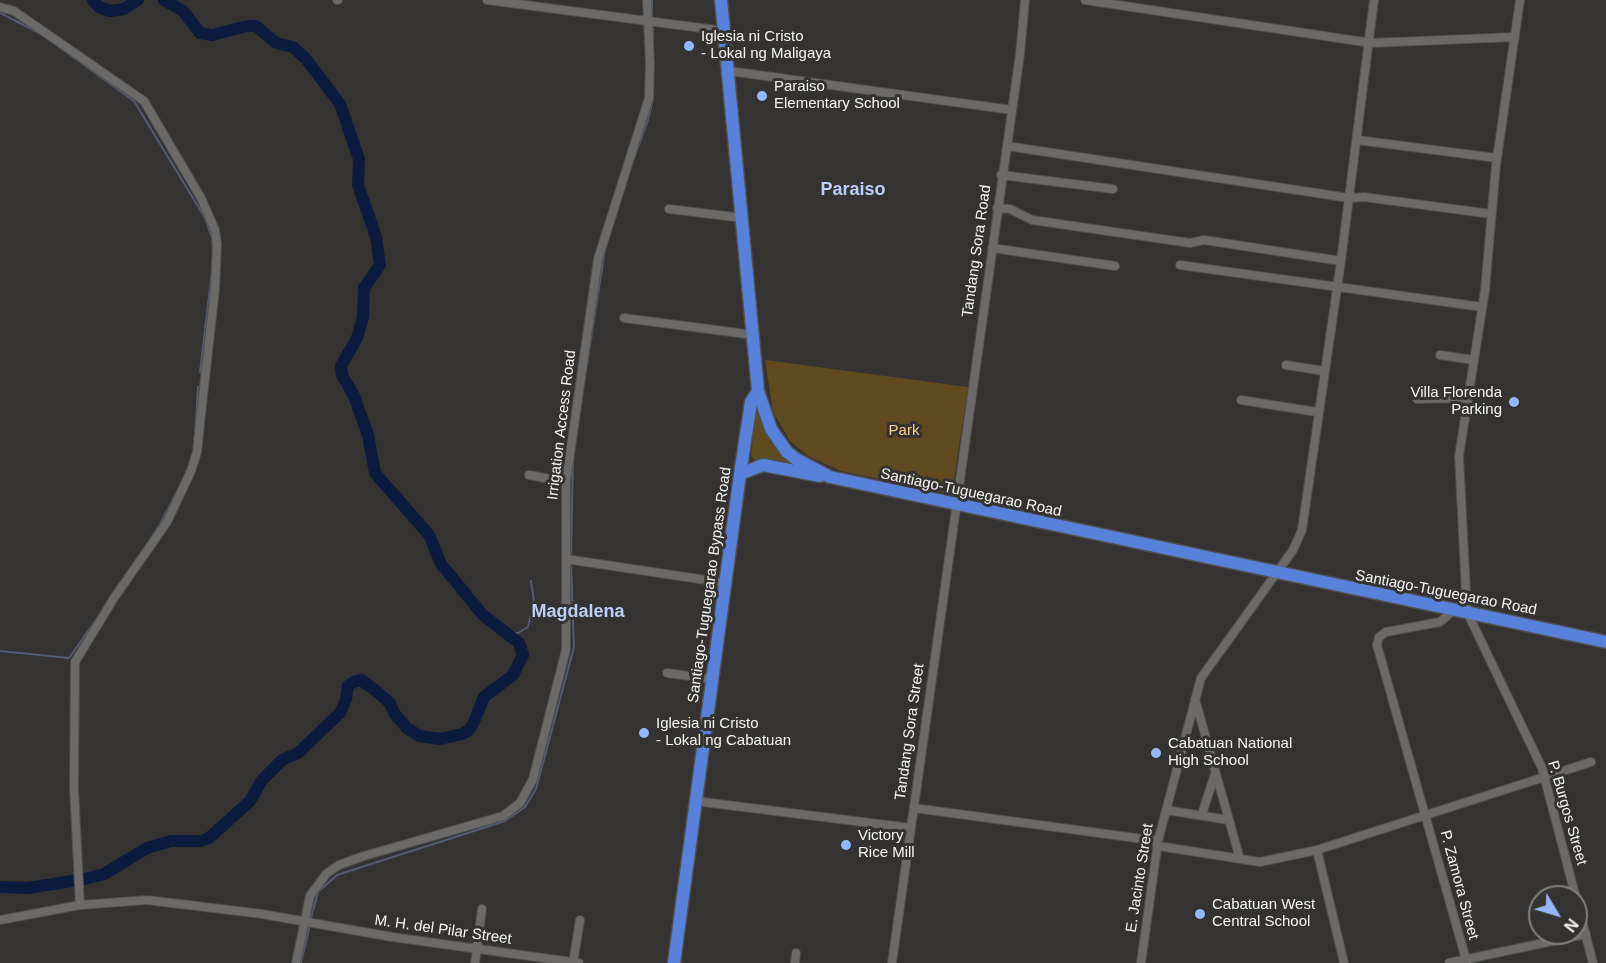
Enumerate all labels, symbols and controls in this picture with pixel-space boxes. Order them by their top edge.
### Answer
place label: Iglesia ni Cristo - Lokal ng Maligaya [701,28,831,63]
marker: Iglesia ni Cristo - Lokal ng Maligaya [682,39,696,53]
place label: Paraiso Elementary School [774,78,900,113]
marker: Paraiso Elementary School [755,89,769,103]
district label: Paraiso [820,179,886,201]
street label: Tandang Sora Road [959,184,995,318]
street label: Irrigation Access Road [544,349,580,501]
place label: Villa Florenda Parking [1411,384,1502,419]
marker: Villa Florenda Parking [1507,395,1521,409]
park label: Park [889,422,919,440]
street label: Santiago-Tuguegarao Road [879,465,1063,521]
street label: Santiago-Tuguegarao Bypass Road [685,466,735,704]
street label: Santiago-Tuguegarao Road [1354,567,1538,619]
district label: Magdalena [531,601,625,623]
street label: Tandang Sora Street [892,663,928,801]
place label: Iglesia ni Cristo - Lokal ng Cabatuan [656,715,791,750]
marker: Iglesia ni Cristo - Lokal ng Cabatuan [637,726,651,740]
place label: Cabatuan National High School [1168,735,1292,770]
marker: Cabatuan National High School [1149,746,1163,760]
street label: P. Burgos Street [1543,759,1591,867]
street label: E. Jacinto Street [1123,822,1157,934]
place label: Victory Rice Mill [858,827,915,862]
street label: P. Zamora Street [1436,828,1482,942]
marker: Victory Rice Mill [839,838,853,852]
north arrow [1528,885,1588,945]
place label: Cabatuan West Central School [1212,896,1315,931]
marker: Cabatuan West Central School [1193,907,1207,921]
street label: M. H. del Pilar Street [373,911,513,949]
text: N [1561,915,1581,935]

